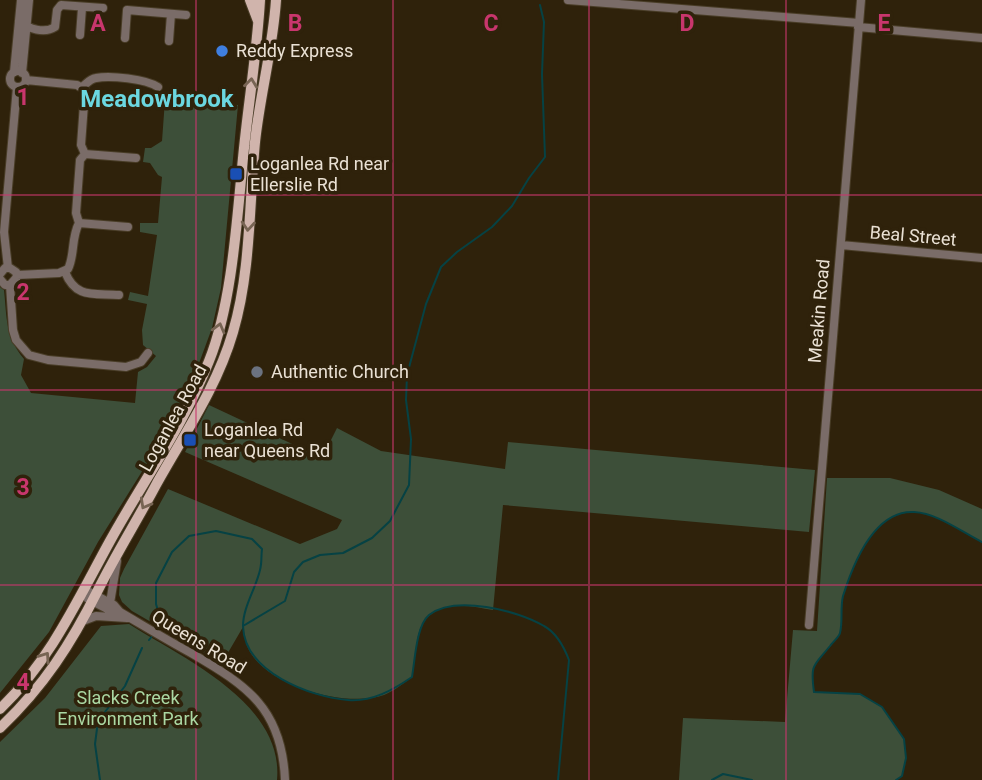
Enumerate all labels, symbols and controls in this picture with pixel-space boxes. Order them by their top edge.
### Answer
text: A [90,10,106,37]
text: B [288,10,302,37]
text: C [483,10,499,37]
text: D [680,10,694,37]
text: E [878,10,891,37]
place label: Reddy Express [236,40,353,61]
marker: Reddy Express [214,43,230,59]
one-way arrow [244,77,259,89]
text: 1 [16,84,30,111]
district label: Meadowbrook [80,85,235,113]
place label: Loganlea Rd near Ellerslie Rd [250,153,389,195]
marker: Loganlea Rd near Ellerslie Rd [228,166,244,182]
one-way arrow [241,221,256,232]
street label: Beal Street [869,221,957,250]
street label: Meakin Road [803,258,834,364]
text: 2 [16,279,30,306]
one-way arrow [211,322,226,334]
street label: Loganlea Road [134,361,211,475]
place label: Authentic Church [271,361,409,382]
marker: Authentic Church [249,364,265,380]
place label: Loganlea Rd near Queens Rd [204,419,330,461]
marker: Loganlea Rd near Queens Rd [182,432,198,448]
text: 3 [16,474,30,501]
one-way arrow [140,497,154,510]
street label: Queens Road [148,605,250,678]
one-way arrow [37,652,49,665]
text: 4 [16,669,30,696]
park label: Slacks Creek Environment Park [57,687,200,729]

